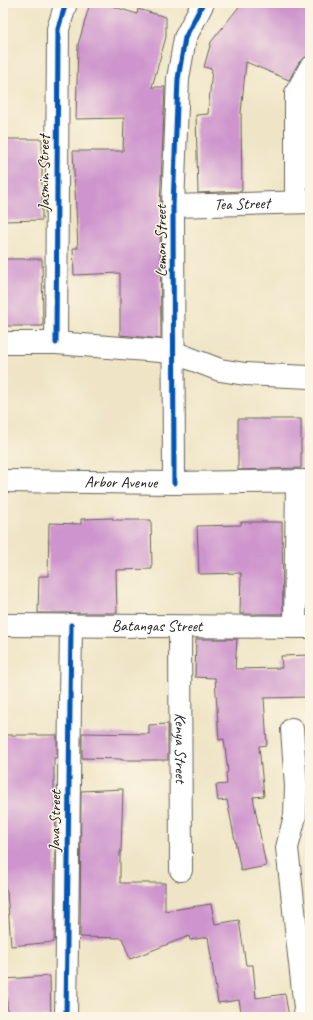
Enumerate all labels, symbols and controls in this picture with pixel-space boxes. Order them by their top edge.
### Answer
street label: Jasmin Street [34,132,54,212]
street label: Tea Street [214,193,273,215]
street label: Lemon Street [151,203,171,277]
street label: Arbor Avenue [84,472,159,493]
street label: Batangas Street [112,616,204,636]
street label: Kenya Street [170,713,191,785]
street label: Java Street [44,788,66,853]

